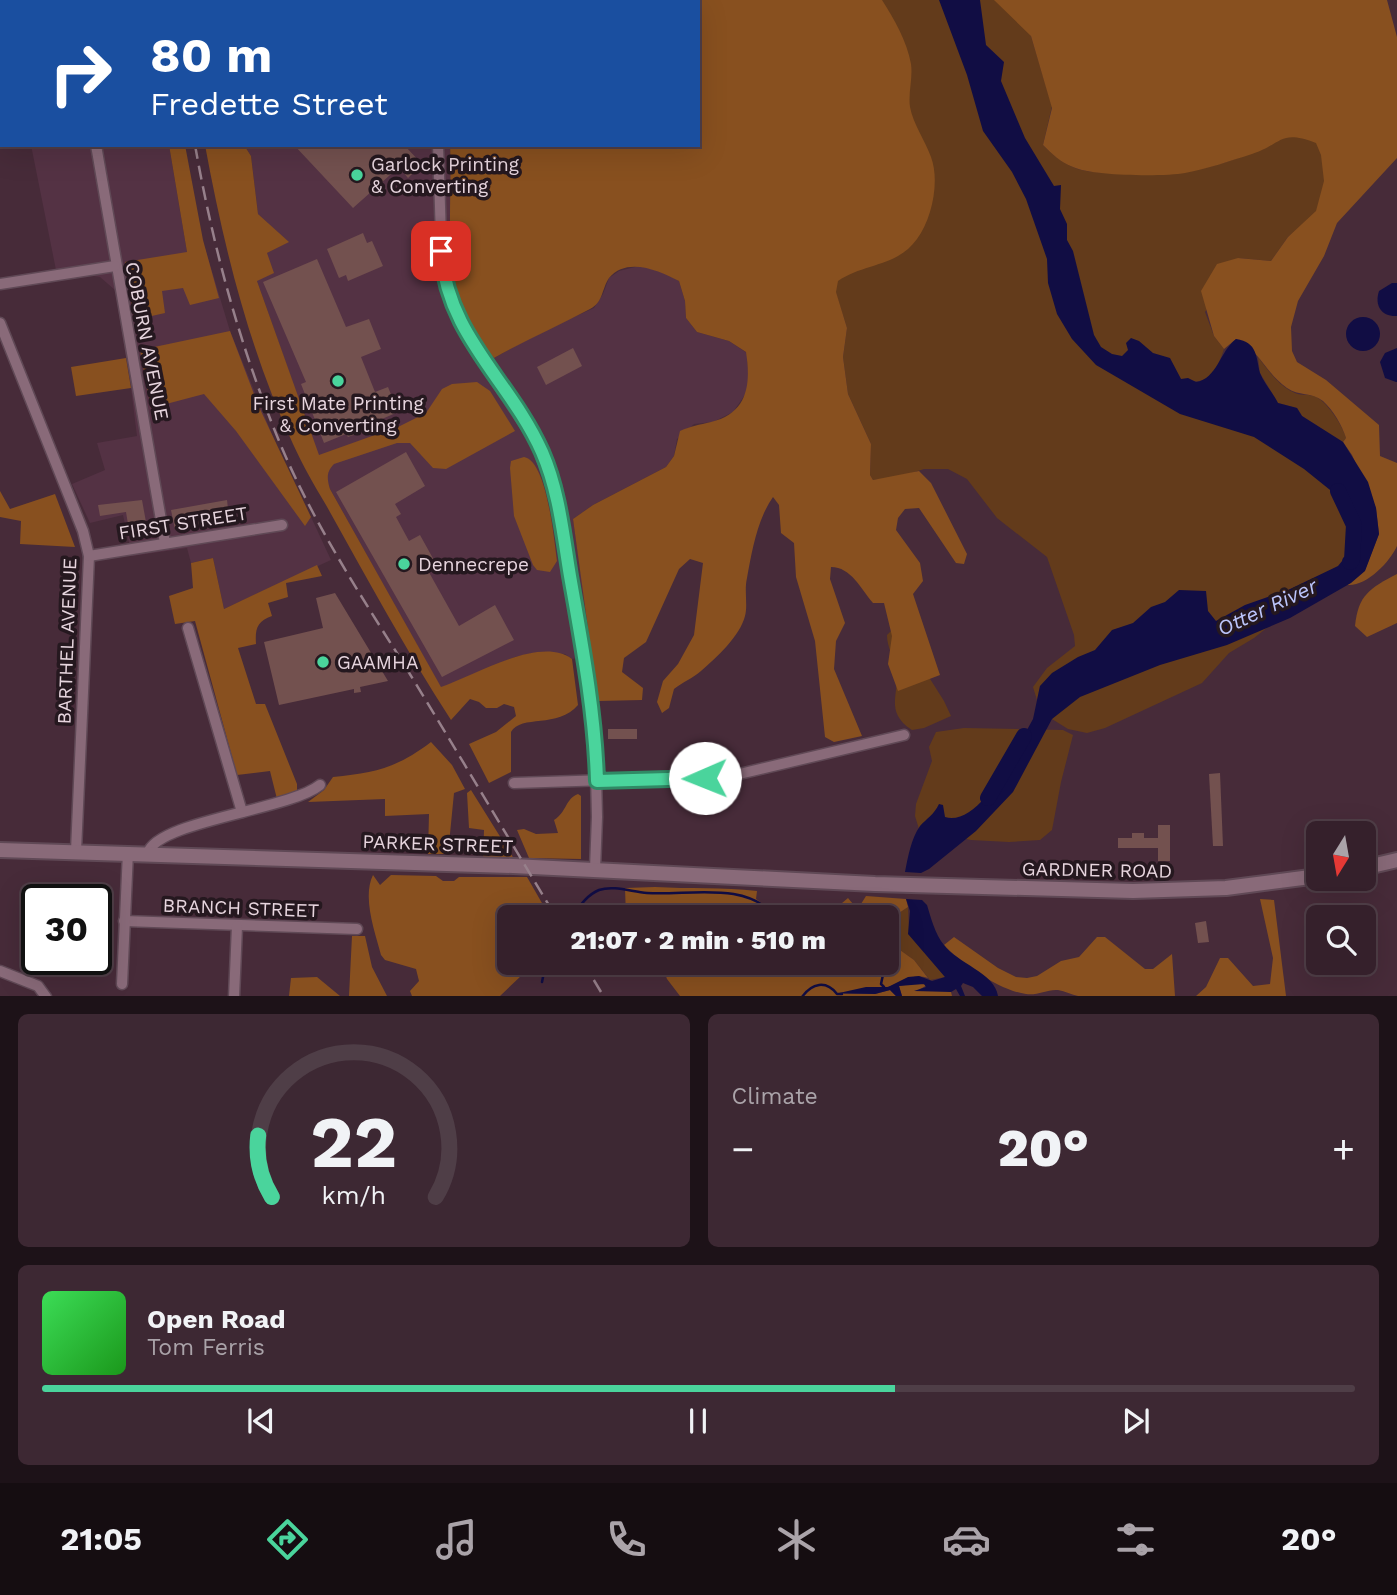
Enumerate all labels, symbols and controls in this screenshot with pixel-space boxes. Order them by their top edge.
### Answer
text: 80 m [150,26,272,84]
icon: right [35,28,126,119]
text: Fredette Street [150,85,388,123]
place label: Garlock Printing & Converting [371,153,520,198]
marker: Garlock Printing & Converting [349,167,365,183]
pin [411,221,471,281]
icon: arrive [422,232,460,270]
street label: COBURN AVENUE [120,260,174,422]
marker: First Mate Printing & Converting [330,373,346,389]
place label: First Mate Printing & Converting [252,392,425,437]
street label: FIRST STREET [117,501,249,545]
place label: Dennecrepe [418,553,529,576]
marker: Dennecrepe [396,556,412,572]
street label: BARTHEL AVENUE [53,557,81,725]
water label: Otter River [1213,573,1322,641]
place label: GAAMHA [337,651,419,674]
marker: GAAMHA [315,654,331,670]
position arrow [668,741,742,815]
north arrow [1306,821,1376,891]
map controls [1306,821,1376,975]
street label: PARKER STREET [362,830,514,858]
street label: GARDNER ROAD [1022,857,1172,883]
speed limit sign: 30 [21,884,112,975]
street label: BRANCH STREET [162,894,320,922]
button: search [1306,905,1376,975]
text: 21:07 · 2 min · 510 m [570,925,826,955]
text: Climate [732,1083,818,1110]
text: 22 [310,1099,397,1185]
text: 20° [997,1118,1089,1179]
text: − [732,1127,754,1171]
text: + [1332,1127,1355,1171]
text: km/h [322,1180,386,1209]
text: Open Road [147,1304,285,1334]
text: Tom Ferris [147,1334,265,1361]
icon: previous [242,1402,280,1440]
icon: pause [679,1402,717,1440]
icon: next [1117,1402,1155,1440]
icon: directions [263,1515,312,1564]
icon: music [432,1515,481,1564]
icon: phone [602,1515,651,1564]
icon: climate [772,1515,821,1564]
icon: car [942,1515,991,1564]
icon: filters [1111,1515,1160,1564]
text: 21:05 [60,1520,142,1558]
text: 20° [1281,1520,1337,1558]

